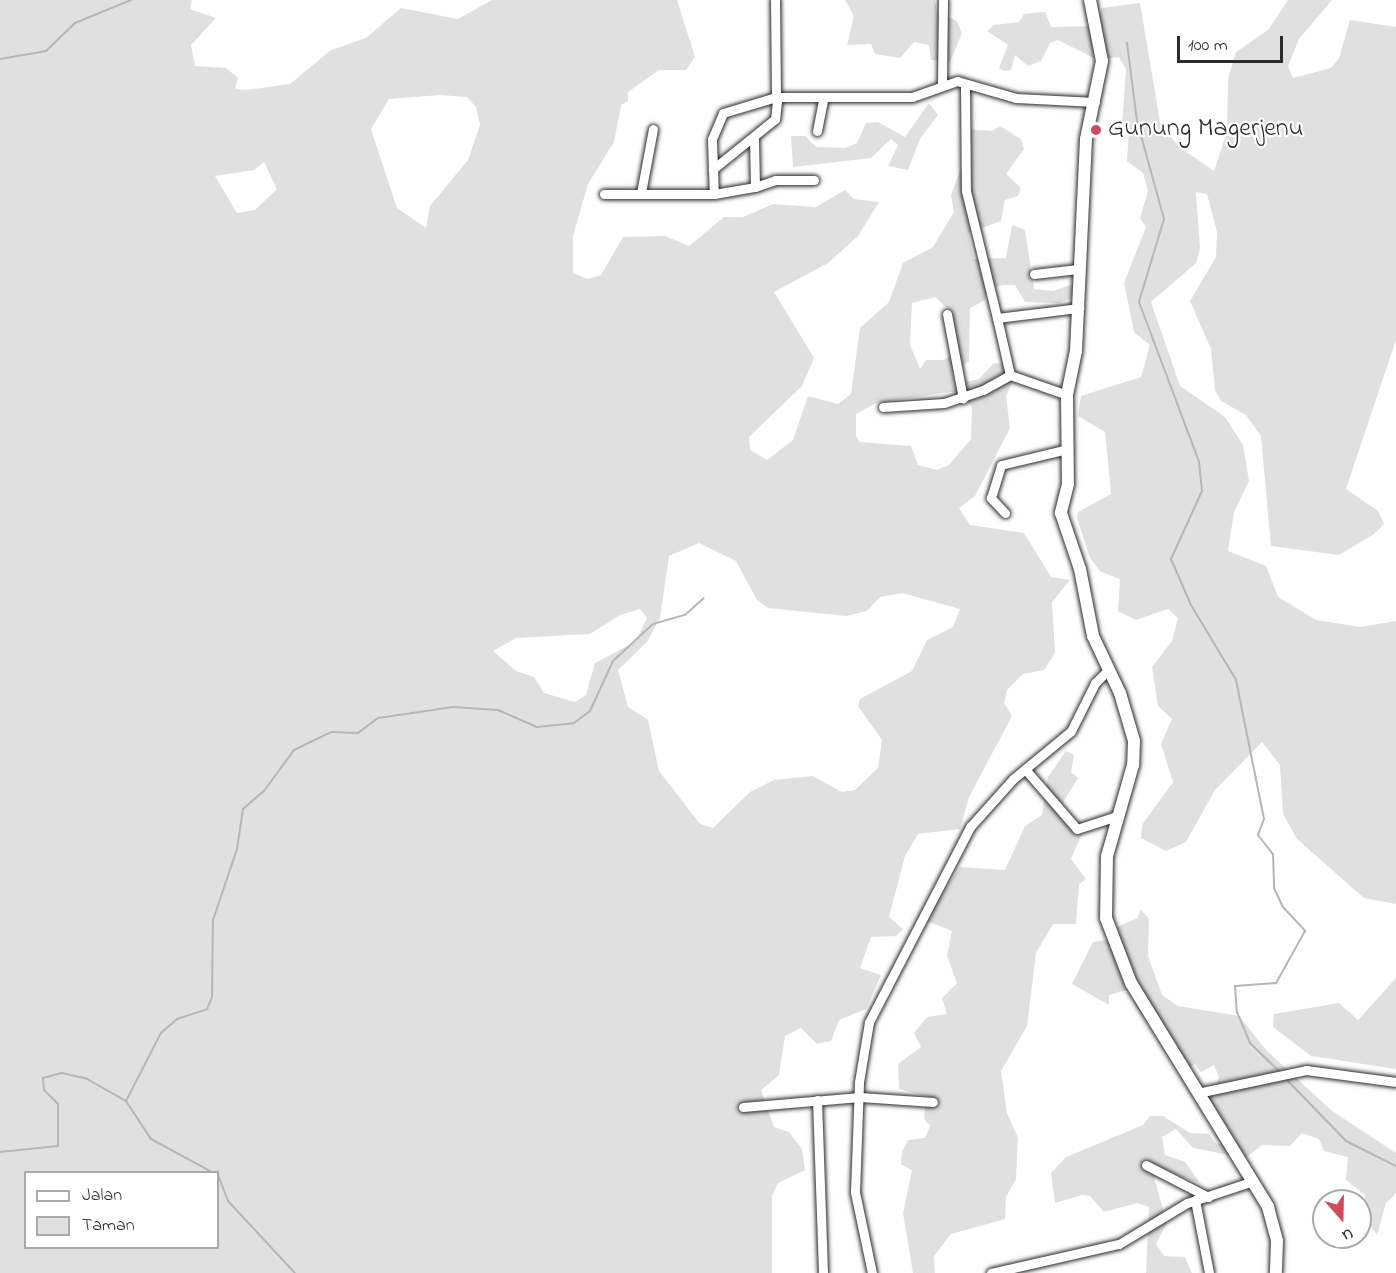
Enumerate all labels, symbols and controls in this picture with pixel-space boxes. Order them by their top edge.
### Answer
scale bar [1180,24,1286,62]
text: 100 m [1188,33,1228,59]
place label: Gunung Magerjenu [1108,114,1303,146]
marker: Gunung Magerjenu [1089,123,1103,137]
legend [24,1171,219,1249]
text: Jalan [82,1183,122,1209]
north arrow [1312,1189,1372,1249]
text: Taman [82,1213,135,1239]
text: U [1339,1221,1356,1247]

